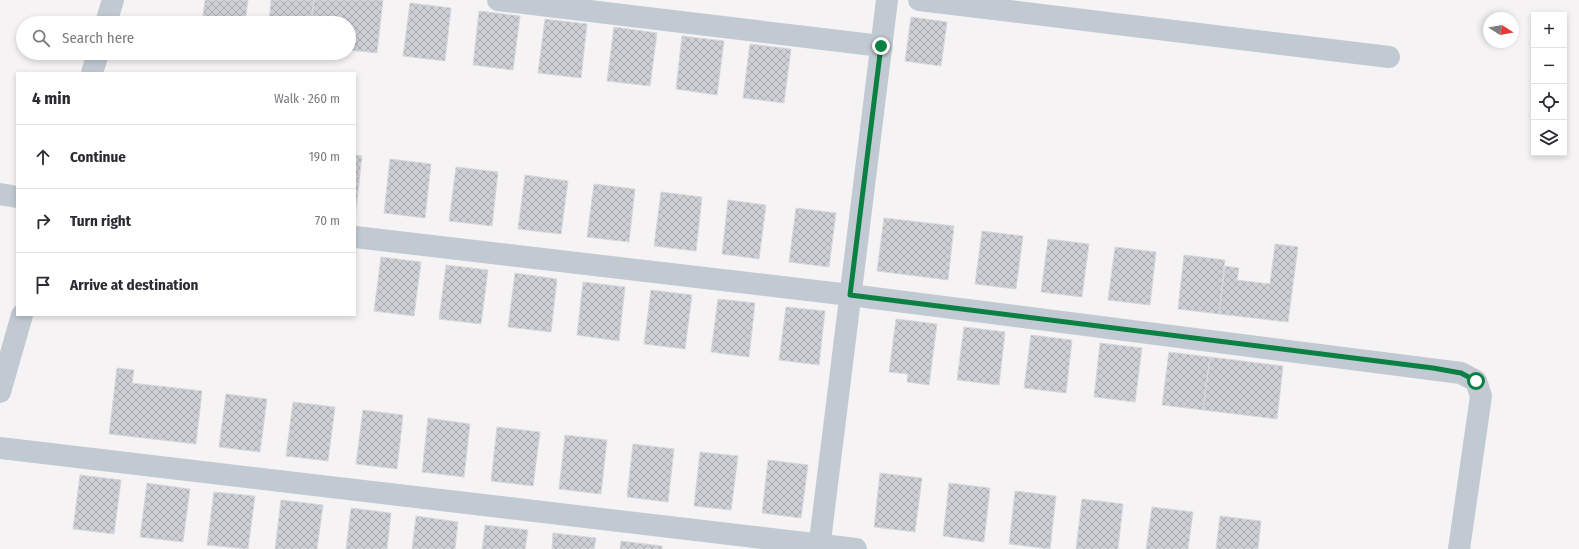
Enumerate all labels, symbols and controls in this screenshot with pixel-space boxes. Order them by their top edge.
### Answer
north arrow [1483,12,1519,48]
map controls [1531,12,1567,156]
button: + [1531,12,1567,48]
search box [16,16,356,60]
icon: search [30,27,52,49]
text: Search here [62,29,134,47]
route end [872,37,890,55]
button: − [1531,48,1567,84]
button: locate [1531,84,1567,120]
text: 4 min [32,88,71,109]
text: Walk · 260 m [274,91,340,106]
button: layers [1531,120,1567,156]
icon: ahead [32,146,54,168]
text: Continue [70,148,126,166]
text: 190 m [309,149,340,164]
icon: right [32,210,54,232]
text: Turn right [70,212,131,230]
text: 70 m [315,213,340,228]
icon: arrive [32,274,54,296]
text: Arrive at destination [70,276,198,294]
route start [1467,372,1485,390]

